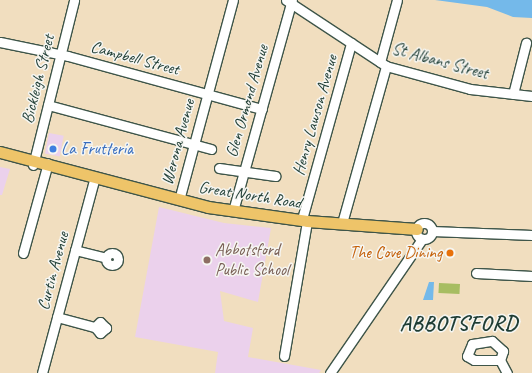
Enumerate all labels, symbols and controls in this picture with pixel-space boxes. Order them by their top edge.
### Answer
street label: Bickleigh Street [17,32,59,126]
street label: Campbell Street [88,36,182,80]
street label: St Albans Street [389,38,491,84]
street label: Glen Ormond Avenue [221,42,273,160]
street label: Henry Lawson Avenue [288,52,342,178]
street label: Werona Avenue [157,97,199,187]
place label: La Frutteria [61,139,133,159]
marker: La Frutteria [48,144,58,154]
street label: Great North Road [197,177,303,213]
street label: Curtin Avenue [33,230,73,312]
place label: Abbotsford Public School [215,240,289,280]
place label: The Cove Dining [349,243,442,263]
marker: The Cove Dining [445,248,455,258]
marker: Abbotsford Public School [202,255,212,265]
district label: ABBOTSFORD [401,310,517,336]

